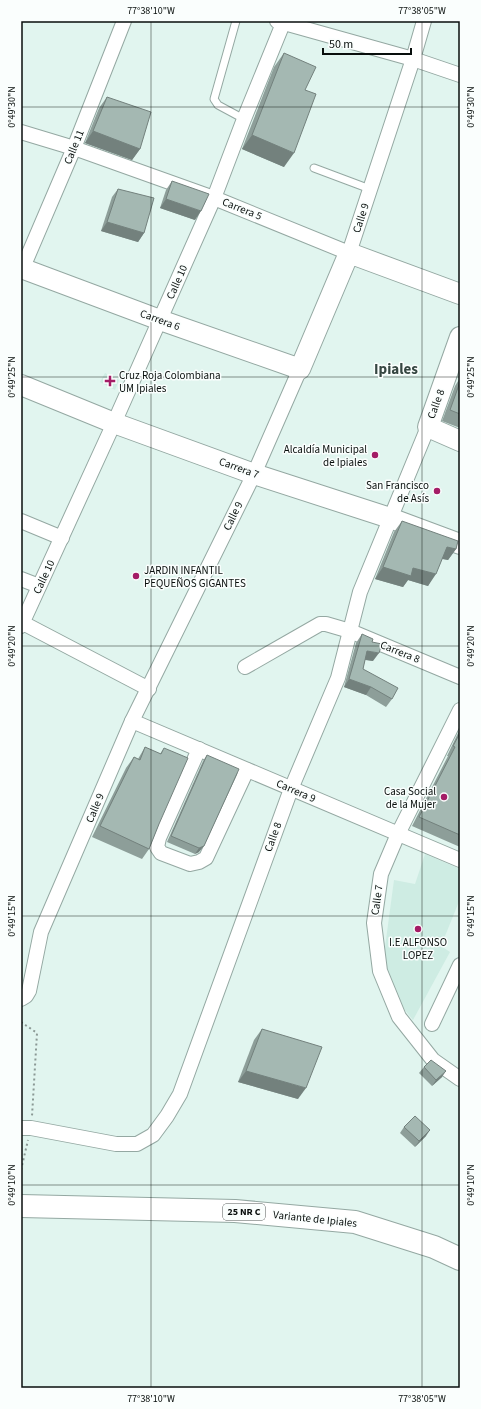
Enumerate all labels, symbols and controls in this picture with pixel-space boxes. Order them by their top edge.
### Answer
text: 77°38'10"W [127,4,175,18]
text: 77°38'05"W [398,4,446,18]
scale bar [323,30,411,56]
text: 50 m [329,36,353,53]
text: 0°49'30"N [5,86,19,128]
text: 0°49'30"N [464,86,478,128]
street label: Calle 11 [60,127,88,167]
street label: Carrera 5 [220,194,264,224]
street label: Calle 9 [349,201,373,235]
street label: Calle 10 [163,262,191,302]
street label: Carrera 6 [138,306,183,334]
text: 0°49'25"N [5,356,19,398]
text: 0°49'25"N [464,356,478,398]
district label: Ipiales [374,359,418,380]
place label: Cruz Roja Colombiana UM Ipiales [119,368,221,396]
marker: Cruz Roja Colombiana UM Ipiales [104,375,116,387]
street label: Calle 8 [424,387,448,421]
place label: Alcaldía Municipal de Ipiales [284,442,367,470]
marker: Alcaldía Municipal de Ipiales [370,450,380,460]
street label: Carrera 7 [217,454,261,482]
place label: San Francisco de Asís [366,478,429,506]
marker: San Francisco de Asís [432,486,442,496]
street label: Calle 9 [220,499,246,533]
street label: Calle 10 [30,558,58,596]
place label: JARDIN INFANTIL PEQUEÑOS GIGANTES [144,563,246,591]
marker: JARDIN INFANTIL PEQUEÑOS GIGANTES [131,571,141,581]
text: 0°49'20"N [5,625,19,667]
text: 0°49'20"N [464,625,478,667]
street label: Carrera 8 [378,637,423,667]
street label: Carrera 9 [274,776,318,806]
place label: Casa Social de la Mujer [384,784,436,812]
street label: Calle 9 [82,791,108,825]
marker: Casa Social de la Mujer [439,792,449,802]
street label: Calle 8 [261,820,285,854]
street label: Calle 7 [367,884,387,916]
text: 0°49'15"N [5,895,19,937]
text: 0°49'15"N [464,895,478,937]
marker: I.E ALFONSO LOPEZ [413,924,423,934]
place label: I.E ALFONSO LOPEZ [389,935,447,963]
text: 0°49'10"N [5,1164,19,1206]
text: 0°49'10"N [464,1164,478,1206]
road number: 25 NR C [223,1204,265,1220]
street label: Variante de Ipiales [272,1207,358,1231]
text: 77°38'10"W [127,1392,175,1406]
text: 77°38'05"W [398,1392,446,1406]

